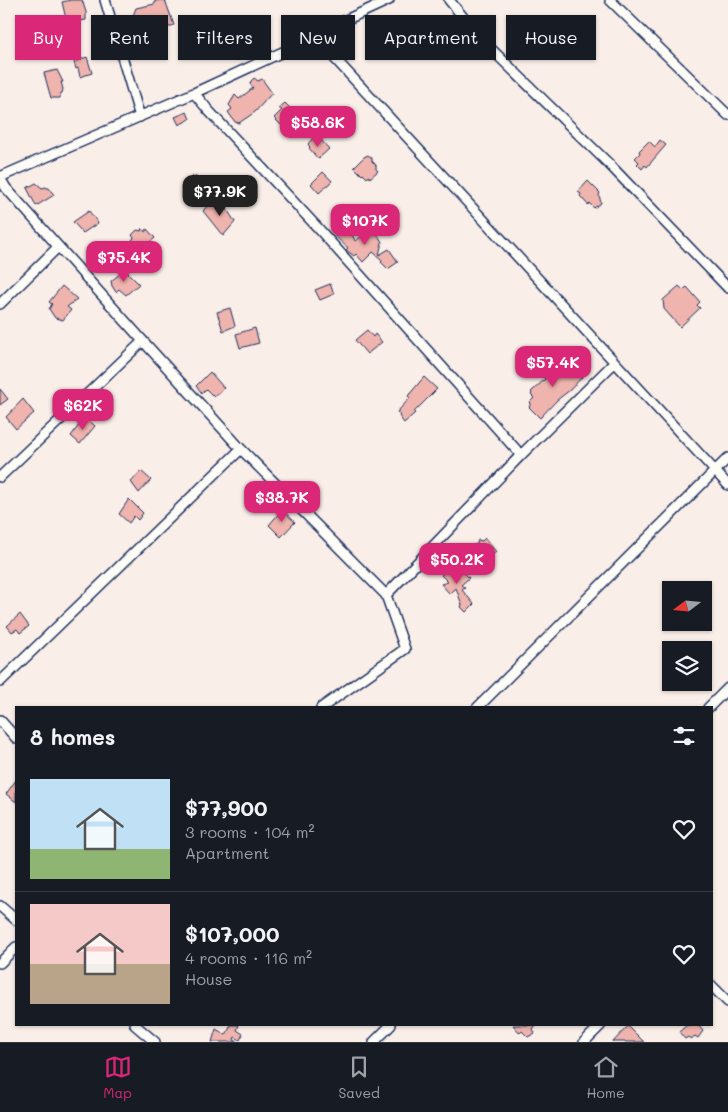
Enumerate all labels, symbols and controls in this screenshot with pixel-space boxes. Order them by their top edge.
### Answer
chip: Buy [15,15,81,60]
chip: Rent [91,15,168,60]
chip: Filters [178,15,271,60]
chip: New [281,15,355,60]
chip: Apartment [365,15,496,60]
chip: House [506,15,596,60]
pin: $58.6K [277,106,359,148]
text: $58.6K [291,111,345,132]
pin: $77.9K [179,174,261,217]
text: $77.9K [194,180,246,201]
pin: $107K [330,204,400,246]
text: $107K [342,209,388,230]
pin: $75.4K [83,240,165,283]
text: $75.4K [97,246,151,267]
pin: $57.4K [512,346,594,388]
text: $57.4K [526,351,580,372]
pin: $62K [53,388,113,431]
text: $62K [63,394,103,415]
pin: $38.7K [241,480,323,523]
text: $38.7K [255,486,309,507]
pin: $50.2K [416,542,498,585]
text: $50.2K [430,548,484,569]
north arrow [662,581,712,631]
map controls [662,581,712,691]
button: layers [662,641,712,691]
icon: filters [670,722,698,750]
text: 8 homes [30,723,115,750]
text: $77,900 [185,794,267,821]
icon: home [70,799,130,859]
icon: heart [670,815,698,843]
text: 3 rooms · 104 m² [185,821,315,842]
text: Apartment [185,842,270,863]
text: $107,000 [185,920,279,947]
icon: home [70,924,130,984]
icon: heart [670,940,698,968]
text: 4 rooms · 116 m² [185,947,312,968]
text: House [185,968,232,989]
tab: Map [103,1053,132,1102]
tab: Saved [338,1053,380,1102]
tab: Home [587,1053,625,1102]

